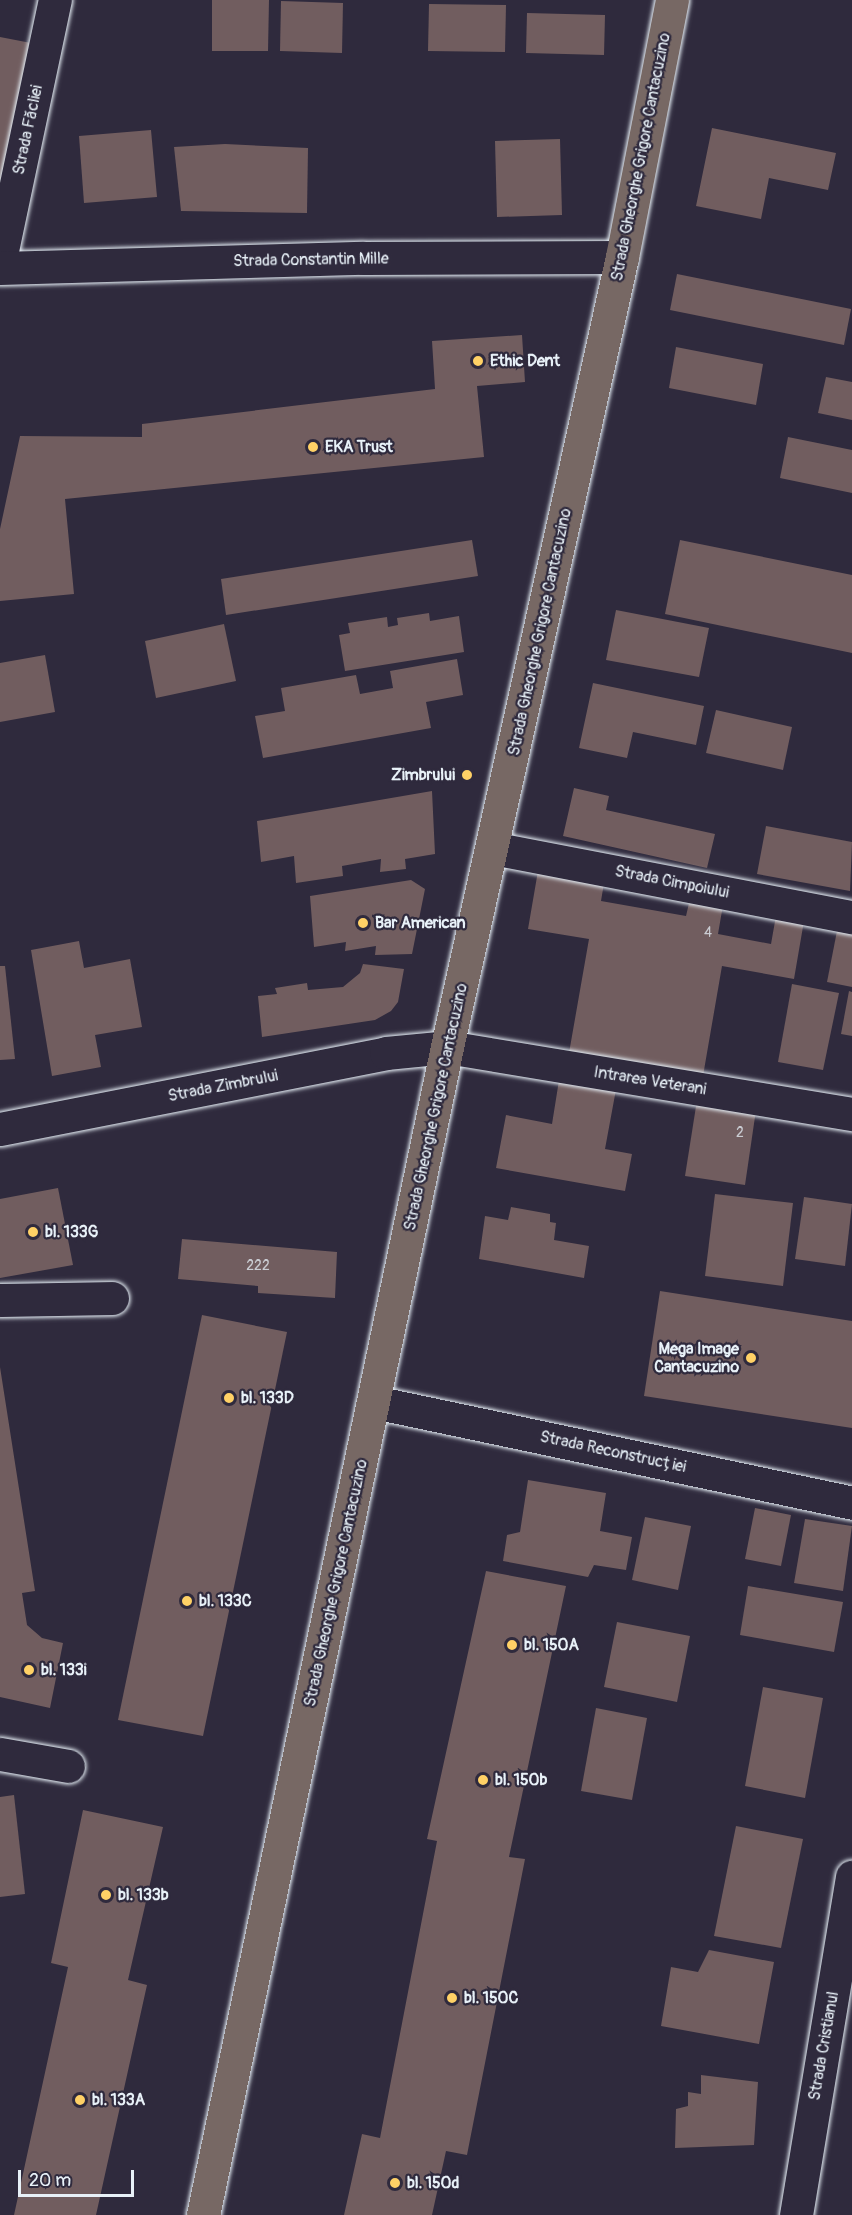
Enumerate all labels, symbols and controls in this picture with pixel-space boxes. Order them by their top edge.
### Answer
street label: Strada Gheorghe Grigore Cantacuzino [607,31,675,283]
street label: Strada Făcliei [9,83,47,177]
street label: Strada Constantin Mille [233,249,389,271]
place label: Ethic Dent [490,351,560,371]
marker: Ethic Dent [471,354,485,368]
place label: EKA Trust [325,437,393,457]
marker: EKA Trust [306,440,320,454]
street label: Strada Gheorghe Grigore Cantacuzino [504,507,576,757]
place label: Zimbrului [391,765,455,785]
marker: Zimbrului [460,768,474,782]
street label: Strada Cimpoiului [613,862,731,902]
place label: Bar American [375,913,466,933]
marker: Bar American [356,916,370,930]
house number: 4 [704,925,712,941]
street label: Strada Gheorghe Grigore Cantacuzino [400,982,472,1232]
street label: Intrarea Veterani [592,1063,708,1099]
street label: Strada Zimbrului [166,1066,280,1106]
house number: 2 [736,1125,744,1141]
place label: bl. 133G [45,1222,98,1242]
marker: bl. 133G [26,1225,40,1239]
house number: 222 [246,1258,270,1274]
place label: Mega Image Cantacuzino [654,1339,739,1377]
marker: Mega Image Cantacuzino [744,1351,758,1365]
place label: bl. 133D [241,1388,294,1408]
marker: bl. 133D [222,1391,236,1405]
street label: Strada Reconstrucției [538,1427,688,1477]
street label: Strada Gheorghe Grigore Cantacuzino [300,1458,372,1708]
place label: bl. 133C [199,1591,252,1611]
marker: bl. 133C [180,1594,194,1608]
place label: bl. 150A [524,1635,579,1655]
marker: bl. 150A [505,1638,519,1652]
place label: bl. 133i [41,1660,87,1680]
marker: bl. 133i [22,1663,36,1677]
place label: bl. 150b [495,1770,547,1790]
marker: bl. 150b [476,1773,490,1787]
place label: bl. 133b [118,1885,169,1905]
marker: bl. 133b [99,1888,113,1902]
place label: bl. 150C [464,1988,518,2008]
street label: Strada Cristianul [805,1990,843,2102]
marker: bl. 150C [445,1991,459,2005]
place label: bl. 133A [92,2090,145,2110]
marker: bl. 133A [73,2093,87,2107]
scale bar [21,2158,136,2196]
text: 20 m [29,2169,71,2192]
place label: bl. 150d [407,2173,459,2193]
marker: bl. 150d [388,2176,402,2190]

